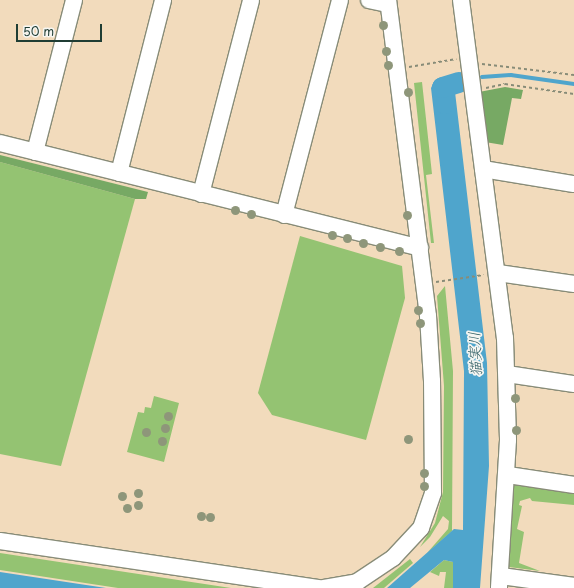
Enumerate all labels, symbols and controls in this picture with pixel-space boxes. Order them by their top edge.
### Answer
scale bar [18,16,104,42]
text: 50 m [23,22,54,40]
water label: 猫実川 [464,331,484,377]

